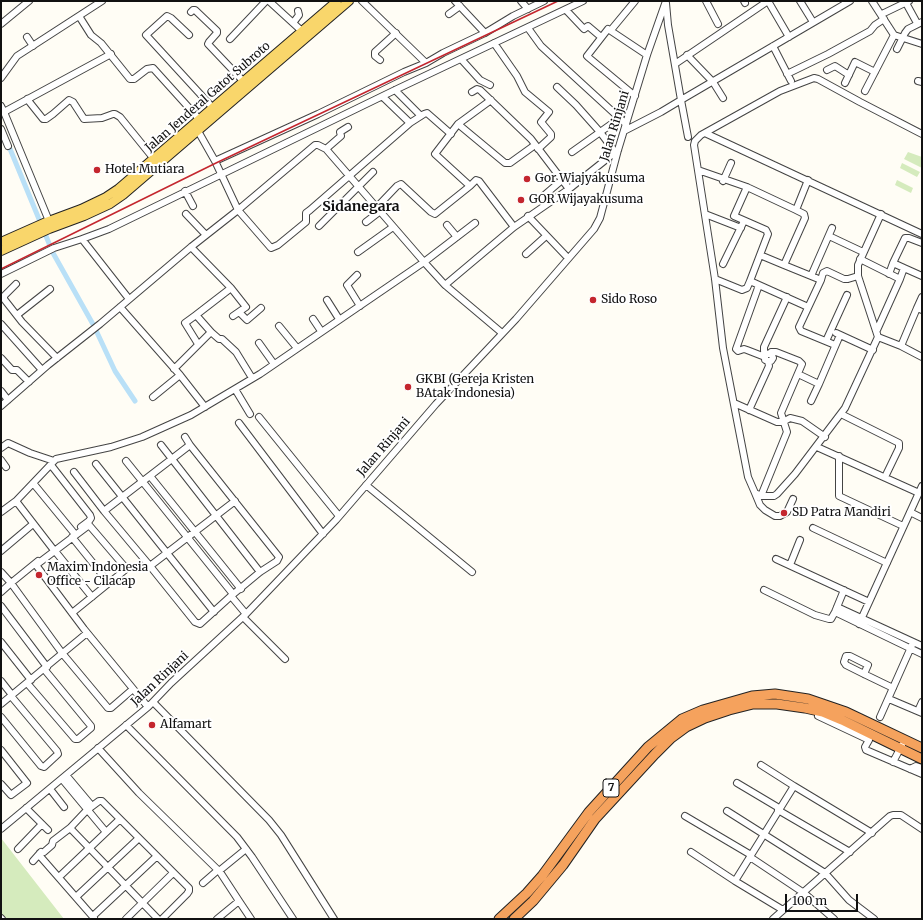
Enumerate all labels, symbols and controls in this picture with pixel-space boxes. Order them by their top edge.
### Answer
street label: Jalan Jenderal Gatot Subroto [143,39,273,155]
street label: Jalan Rinjani [597,89,633,163]
place label: Hotel Mutiara [105,163,184,177]
marker: Hotel Mutiara [92,165,102,175]
place label: Gor Wiajyakusuma [535,172,645,186]
marker: Gor Wiajyakusuma [522,174,532,184]
place label: GOR Wijayakusuma [529,193,643,207]
marker: GOR Wijayakusuma [516,195,526,205]
district label: Sidanegara [322,199,400,215]
place label: Sido Roso [601,293,657,307]
marker: Sido Roso [588,295,598,305]
place label: GKBI (Gereja Kristen BAtak Indonesia) [416,373,534,401]
marker: GKBI (Gereja Kristen BAtak Indonesia) [403,382,413,392]
street label: Jalan Rinjani [355,415,413,479]
place label: SD Patra Mandiri [792,506,891,520]
marker: SD Patra Mandiri [779,508,789,518]
place label: Maxim Indonesia Office - Cilacap [47,561,148,589]
marker: Maxim Indonesia Office - Cilacap [34,570,44,580]
street label: Jalan Rinjani [128,649,192,709]
place label: Alfamart [160,718,212,732]
marker: Alfamart [147,720,157,730]
road number: 7 [603,779,619,797]
scale bar [787,886,860,912]
text: 100 m [792,893,827,908]

